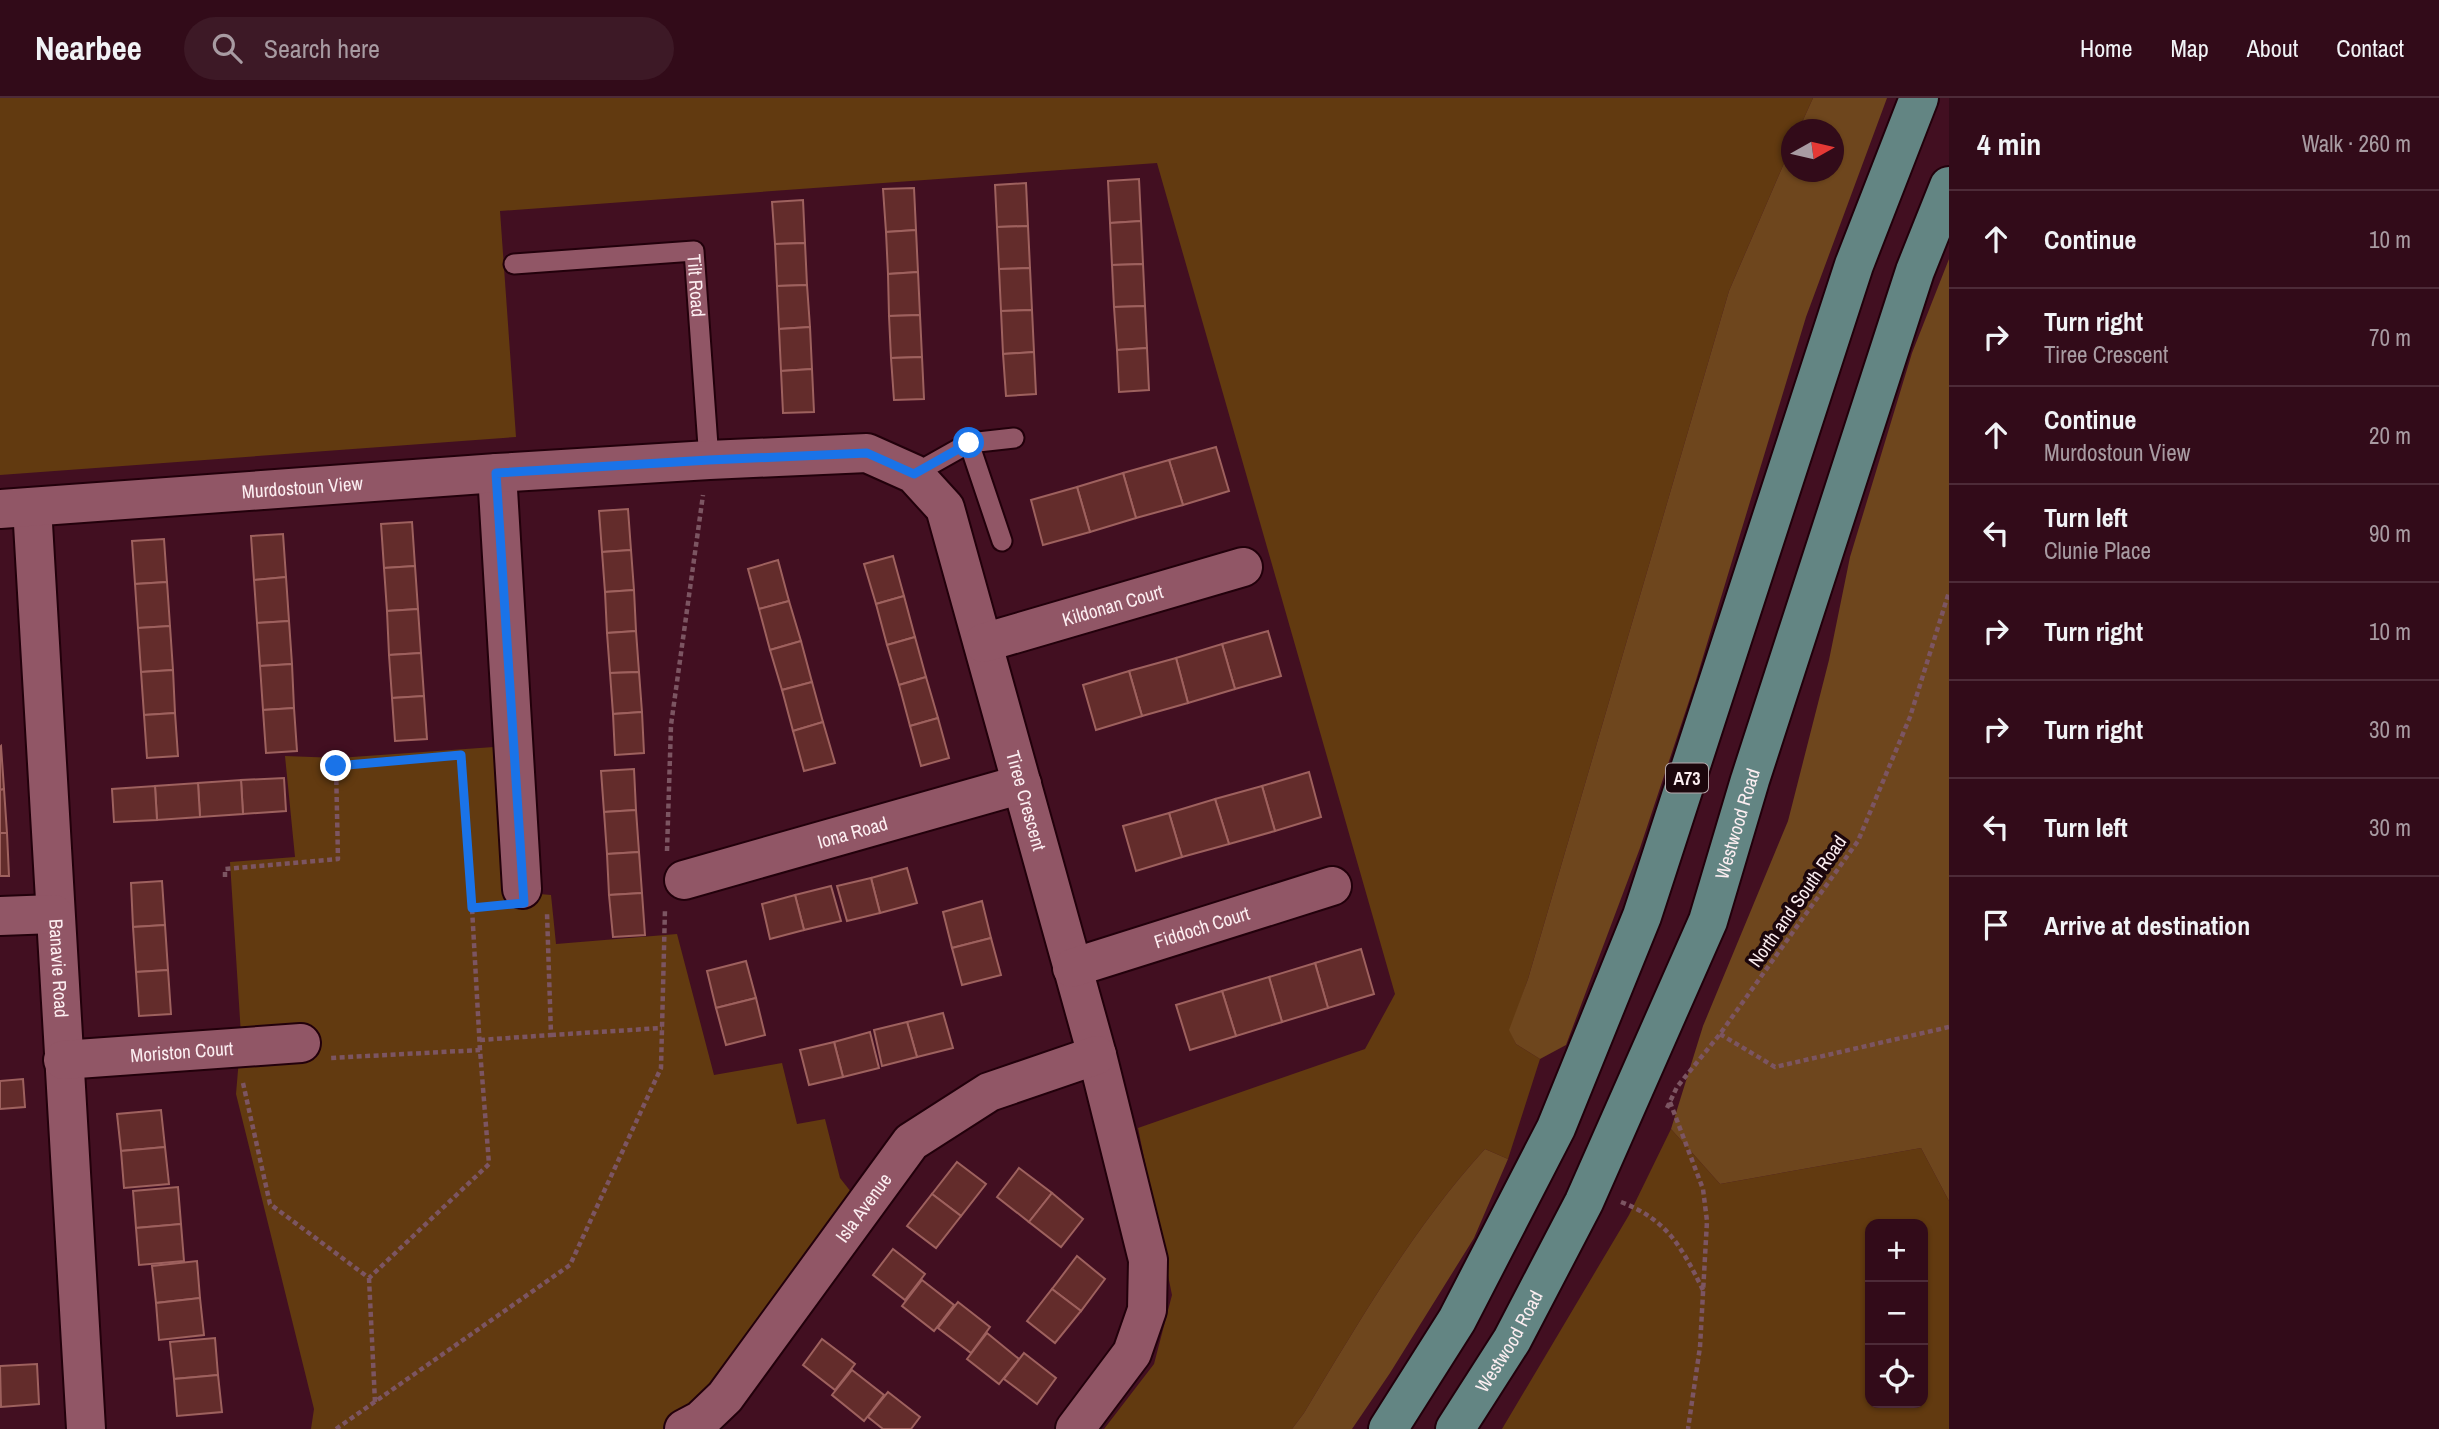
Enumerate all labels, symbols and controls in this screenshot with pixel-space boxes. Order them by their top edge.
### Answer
search box [184,17,674,80]
text: Nearbee [35,26,142,70]
icon: search [208,29,246,67]
text: Search here [264,31,380,66]
text: Home [2080,32,2132,64]
text: Map [2170,32,2209,64]
text: About [2247,32,2298,64]
text: Contact [2336,32,2404,64]
north arrow [1781,119,1844,182]
text: 4 min [1977,124,2041,164]
text: Walk · 260 m [2302,128,2411,159]
icon: ahead [1977,220,2015,258]
text: Continue [2044,222,2136,257]
text: 10 m [2369,224,2411,255]
street label: Tilt Road [681,253,712,318]
text: Turn right [2044,304,2143,339]
icon: right [1977,318,2015,356]
text: 70 m [2369,322,2411,353]
text: Tiree Crescent [2044,339,2168,370]
text: Continue [2044,402,2136,437]
icon: ahead [1977,416,2015,454]
text: 20 m [2369,420,2411,451]
route start [953,427,984,458]
text: Murdostoun View [2044,437,2190,468]
street label: Murdostoun View [241,470,364,504]
text: Turn left [2044,500,2128,535]
icon: left [1977,514,2015,552]
text: 90 m [2369,518,2411,549]
text: Clunie Place [2044,535,2151,566]
street label: Kildonan Court [1059,578,1167,632]
icon: right [1977,612,2015,650]
text: Turn right [2044,614,2143,649]
text: 10 m [2369,616,2411,647]
icon: right [1977,710,2015,748]
text: Turn right [2044,712,2143,747]
text: 30 m [2369,714,2411,745]
street label: Tiree Crescent [1000,748,1053,854]
route end [320,750,351,781]
road number: A73 [1666,764,1708,792]
street label: Westwood Road [1708,765,1766,882]
icon: left [1977,808,2015,846]
street label: Iona Road [814,810,891,855]
text: Turn left [2044,810,2128,845]
text: 30 m [2369,812,2411,843]
street label: North and South Road [1742,830,1852,972]
street label: Fiddoch Court [1151,900,1253,954]
icon: arrive [1977,906,2015,944]
text: Arrive at destination [2044,908,2250,943]
street label: Banavie Road [43,918,75,1018]
street label: Moriston Court [129,1035,235,1068]
street label: Isla Avenue [829,1167,897,1248]
map controls [1865,1219,1928,1408]
button: + [1865,1219,1928,1282]
button: − [1865,1282,1928,1345]
street label: Westwood Road [1469,1286,1549,1397]
button: locate [1865,1345,1928,1408]

